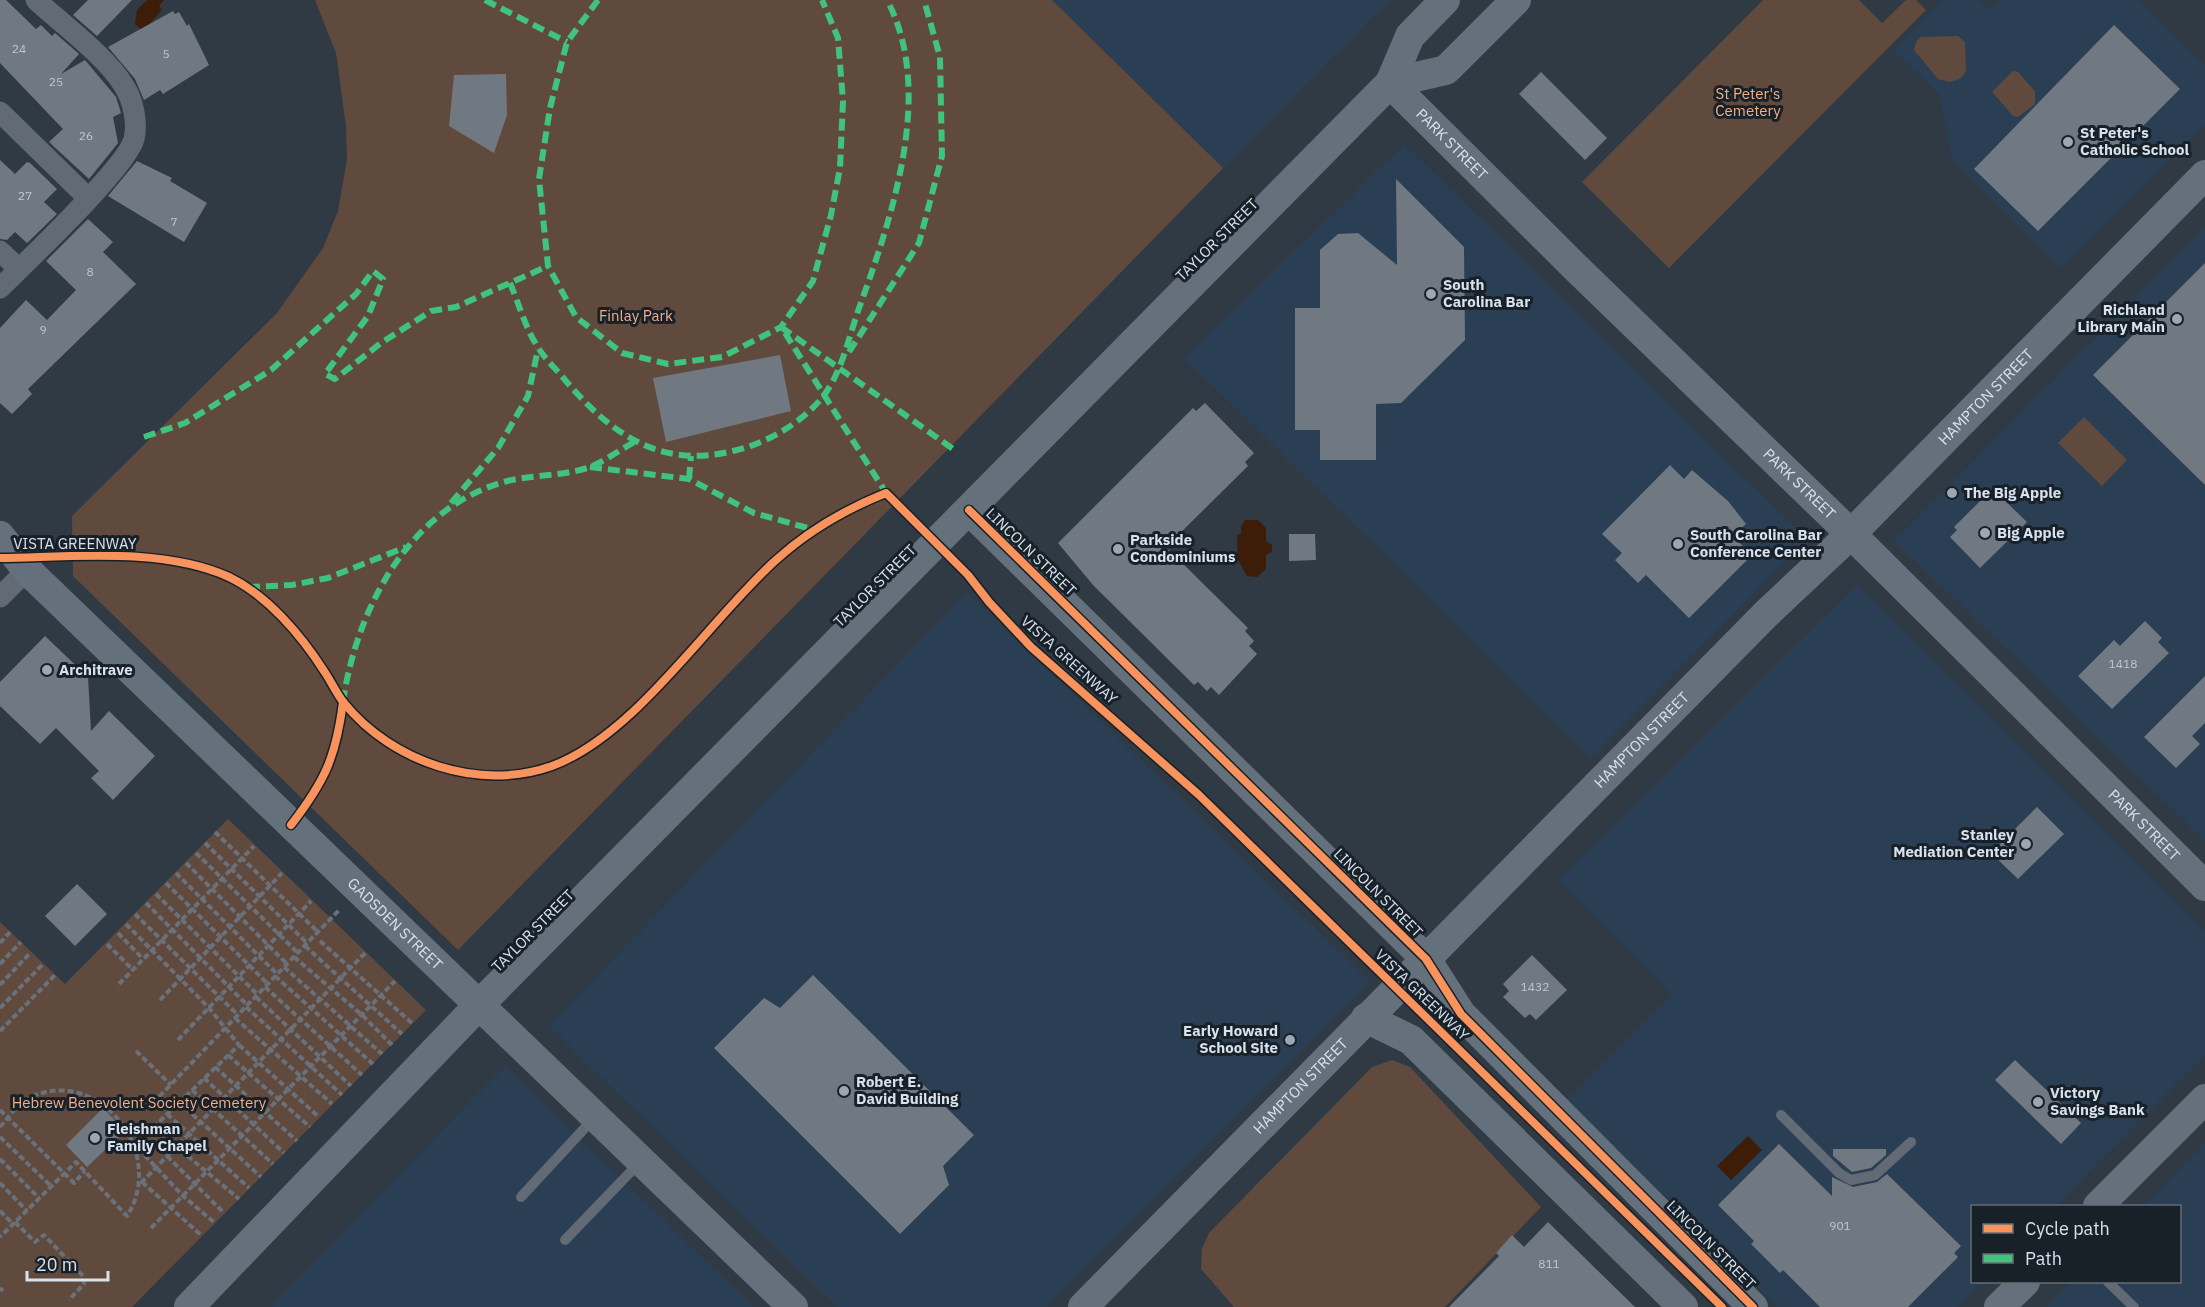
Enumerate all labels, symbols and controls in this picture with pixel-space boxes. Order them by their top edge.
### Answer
house number: 24 [12,41,26,56]
house number: 5 [162,46,170,61]
house number: 25 [49,74,63,89]
park label: St Peter's Cemetery [1715,84,1781,120]
street label: PARK STREET [1412,104,1492,184]
place label: St Peter's Catholic School [2080,123,2189,159]
house number: 26 [79,128,93,143]
marker: St Peter's Catholic School [2061,135,2075,149]
house number: 27 [18,188,32,203]
street label: TAYLOR STREET [1171,194,1262,285]
house number: 7 [170,214,178,229]
house number: 8 [86,264,94,279]
place label: South Carolina Bar [1443,275,1530,311]
marker: South Carolina Bar [1424,287,1438,301]
place label: Richland Library Main [2077,300,2165,336]
park label: Finlay Park [599,306,673,325]
marker: Richland Library Main [2170,312,2184,326]
house number: 9 [39,322,47,337]
street label: HAMPTON STREET [1934,344,2037,449]
street label: PARK STREET [1759,444,1840,523]
place label: The Big Apple [1964,483,2061,502]
marker: The Big Apple [1945,486,1959,500]
street label: LINCOLN STREET [982,504,1081,600]
place label: Big Apple [1997,523,2065,542]
place label: South Carolina Bar Conference Center [1690,525,1822,561]
marker: Big Apple [1978,526,1992,540]
place label: Parkside Condominiums [1130,530,1236,566]
street label: VISTA GREENWAY [13,534,137,553]
marker: South Carolina Bar Conference Center [1671,537,1685,551]
street label: TAYLOR STREET [829,540,920,631]
marker: Parkside Condominiums [1111,542,1125,556]
street label: VISTA GREENWAY [1017,611,1122,708]
house number: 1418 [2109,656,2137,671]
place label: Architrave [59,660,133,679]
marker: Architrave [40,663,54,677]
street label: HAMPTON STREET [1590,687,1693,792]
street label: PARK STREET [2104,785,2184,865]
place label: Stanley Mediation Center [1893,825,2014,861]
marker: Stanley Mediation Center [2019,837,2033,851]
street label: LINCOLN STREET [1330,844,1427,941]
street label: GADSDEN STREET [344,874,447,974]
street label: TAYLOR STREET [487,885,578,976]
street label: VISTA GREENWAY [1371,945,1473,1044]
house number: 1432 [1521,979,1549,994]
place label: Early Howard School Site [1183,1021,1278,1057]
marker: Early Howard School Site [1283,1033,1297,1047]
street label: HAMPTON STREET [1249,1034,1352,1138]
place label: Robert E. David Building [856,1072,959,1108]
place label: Victory Savings Bank [2050,1083,2145,1119]
marker: Robert E. David Building [837,1084,851,1098]
park label: Hebrew Benevolent Society Cemetery [12,1093,267,1112]
marker: Victory Savings Bank [2031,1095,2045,1109]
place label: Fleishman Family Chapel [107,1119,207,1155]
marker: Fleishman Family Chapel [88,1131,102,1145]
street label: LINCOLN STREET [1663,1196,1760,1293]
legend [1971,1205,2181,1283]
text: Cycle path [2025,1217,2110,1240]
house number: 901 [1829,1218,1851,1233]
scale bar [27,1244,108,1282]
text: Path [2025,1247,2062,1270]
text: 20 m [36,1253,78,1276]
house number: 811 [1538,1256,1560,1271]

